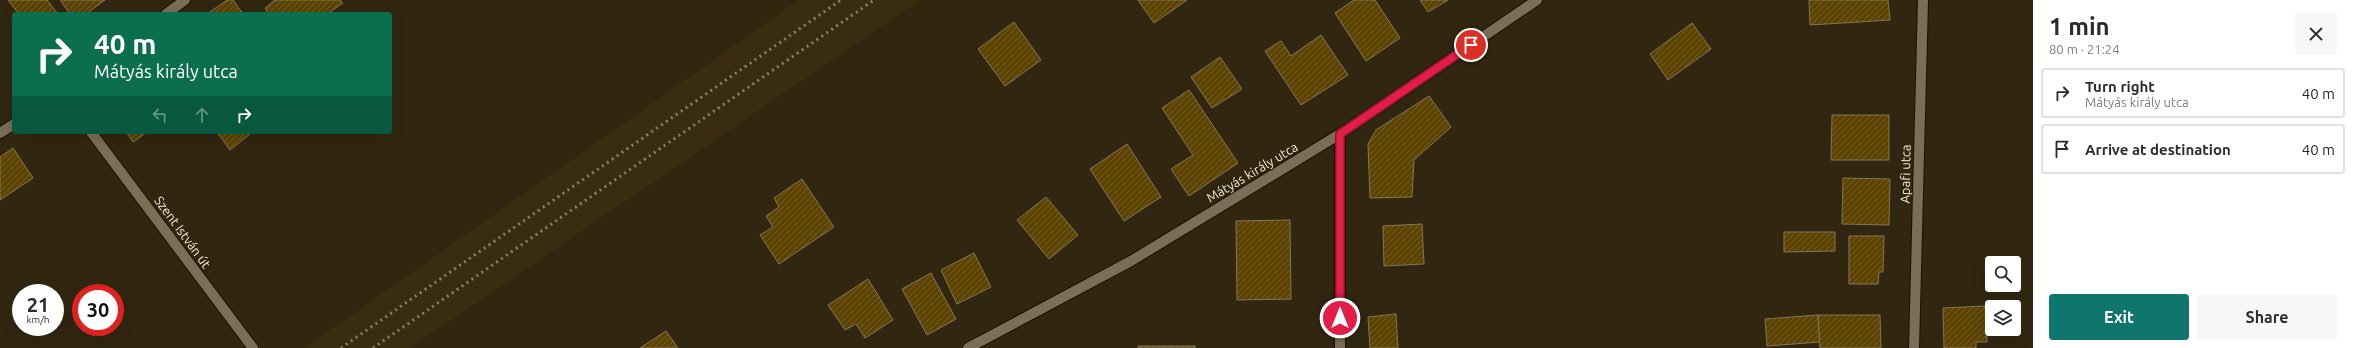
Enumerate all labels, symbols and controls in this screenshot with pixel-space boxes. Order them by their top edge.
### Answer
text: 1 min [2049,13,2110,40]
button: close [2295,13,2337,55]
icon: right [28,28,80,80]
text: 40 m [94,28,156,59]
pin [1454,28,1488,62]
icon: arrive [1460,34,1482,56]
text: 80 m · 21:24 [2049,42,2120,56]
text: Mátyás király utca [94,61,238,81]
text: Turn right [2085,78,2155,95]
icon: right [2051,82,2073,104]
text: 40 m [2302,85,2335,102]
text: Mátyás király utca [2085,95,2189,109]
icon: left [149,104,171,126]
icon: ahead [191,104,213,126]
icon: right [233,104,255,126]
icon: arrive [2051,138,2073,160]
street label: Mátyás király utca [1204,139,1300,205]
text: Arrive at destination [2085,141,2231,158]
text: 40 m [2302,141,2335,158]
street label: Apafi utca [1897,144,1913,204]
street label: Szent István út [152,193,214,271]
map controls [1985,256,2021,336]
button: search [1985,256,2021,292]
speed limit sign: 30 [72,284,124,336]
text: 21 [27,293,49,316]
button: Exit [2049,294,2189,340]
button: Share [2197,294,2337,340]
position arrow [1319,297,1361,339]
button: layers [1985,300,2021,336]
text: km/h [26,314,50,325]

